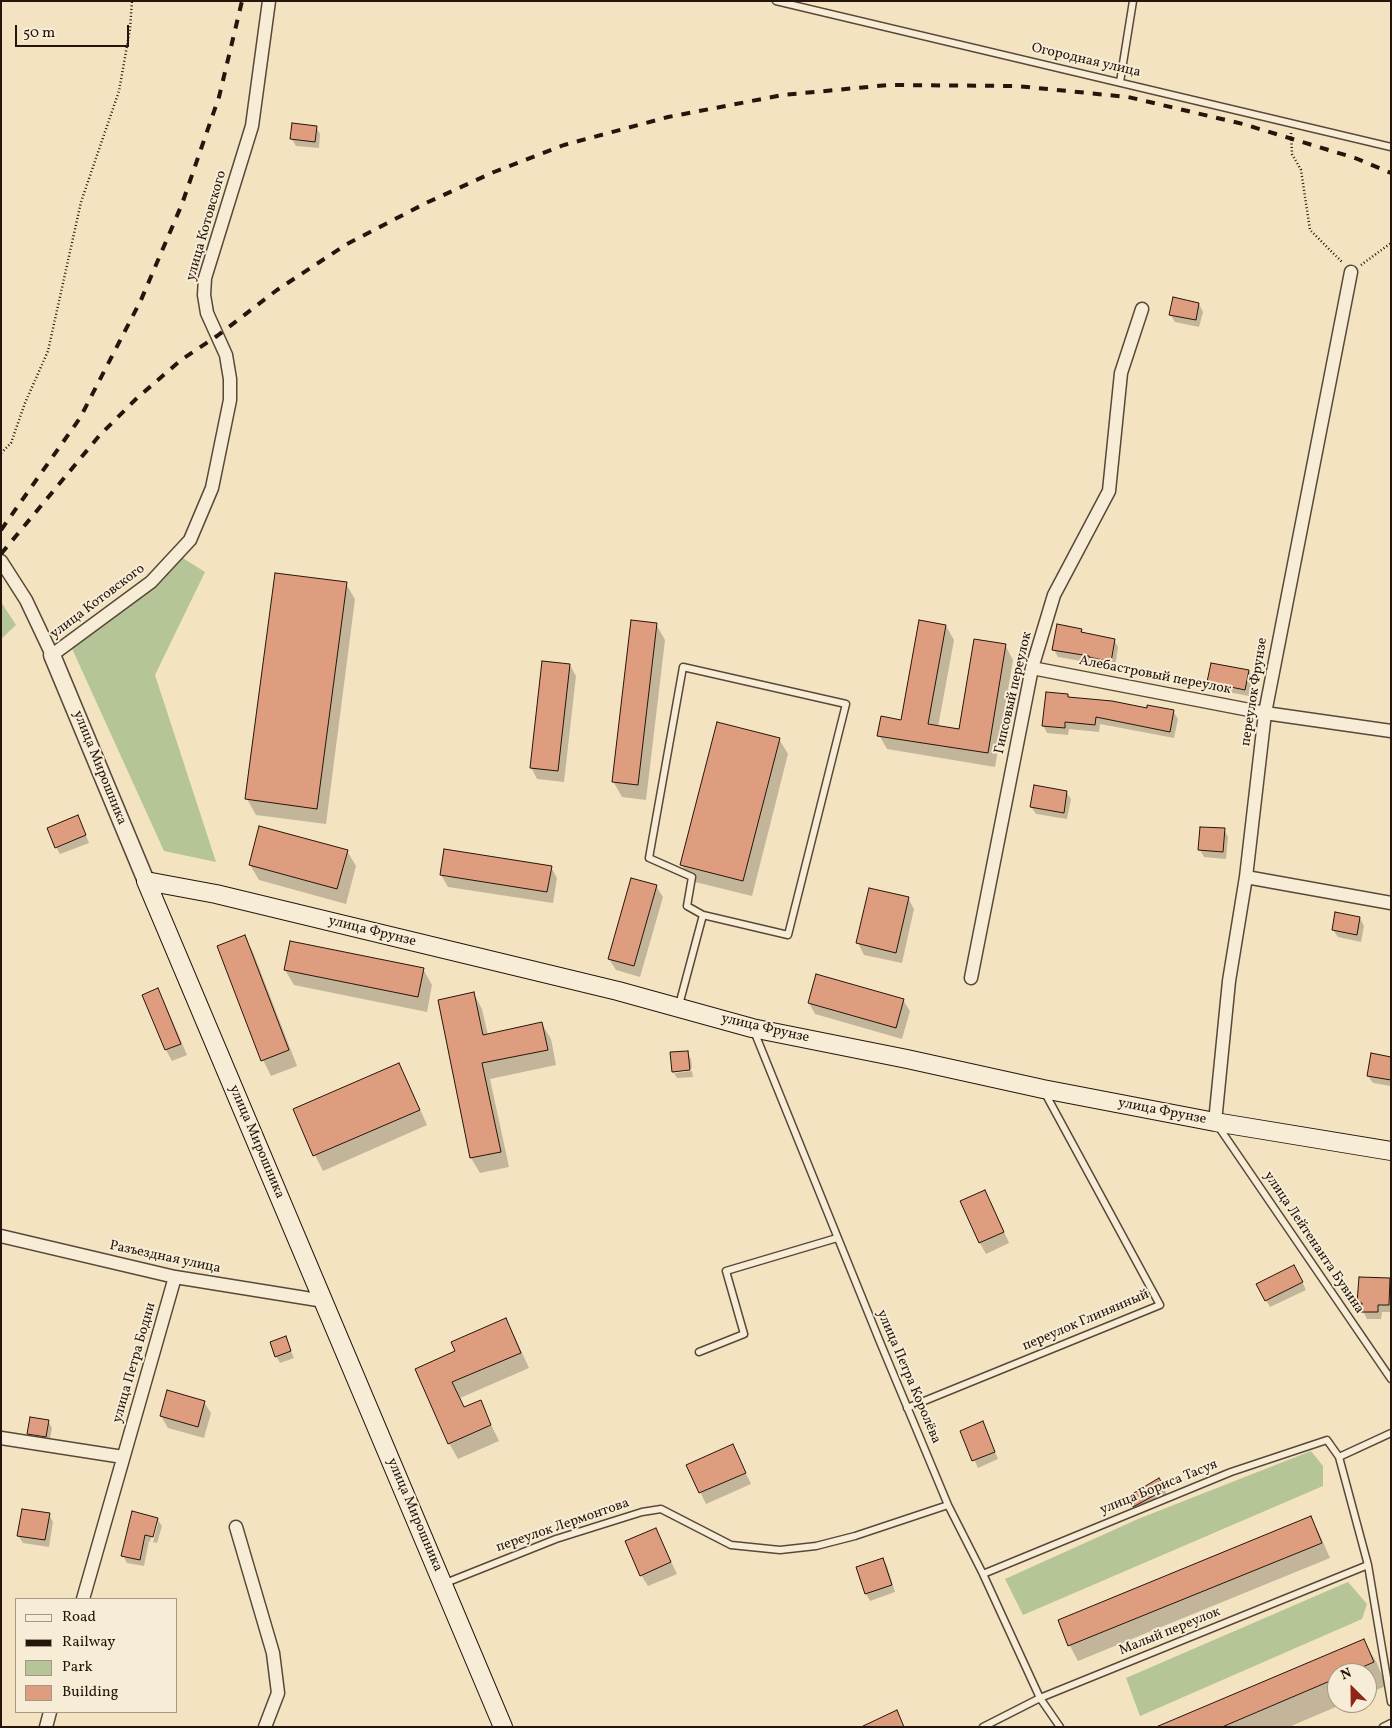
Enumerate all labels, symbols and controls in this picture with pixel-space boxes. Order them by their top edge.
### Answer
scale bar [18,15,131,47]
text: 50 m [23,23,55,44]
street label: Огородная улица [1030,40,1142,82]
street label: улица Котовского [183,169,231,283]
street label: улица Котовского [47,561,149,643]
street label: Гипсовый переулок [992,630,1036,756]
street label: переулок Фрунзе [1238,636,1272,748]
street label: Алебастровый переулок [1077,653,1233,699]
street label: улица Мирошника [68,708,130,828]
street label: улица Фрунзе [326,913,418,951]
street label: улица Фрунзе [719,1011,811,1047]
street label: улица Мирошника [224,1083,288,1201]
street label: улица Фрунзе [1116,1095,1208,1129]
street label: улица Лейтенанта Бувина [1259,1169,1367,1317]
street label: Разъездная улица [108,1238,222,1278]
street label: переулок Глинянный [1020,1287,1152,1355]
street label: улица Петра Бодни [110,1301,160,1425]
street label: улица Петра Королёва [872,1308,944,1446]
street label: улица Мирошника [382,1456,446,1574]
street label: улица Бориса Тасуя [1098,1457,1220,1519]
street label: переулок Лермонтова [494,1495,632,1557]
legend [15,1598,178,1713]
street label: Малый переулок [1117,1604,1223,1660]
text: Road [62,1607,96,1628]
text: Railway [62,1632,115,1653]
text: Park [62,1657,93,1678]
north arrow [1327,1663,1377,1713]
text: N [1338,1664,1355,1685]
text: Building [62,1682,118,1703]

